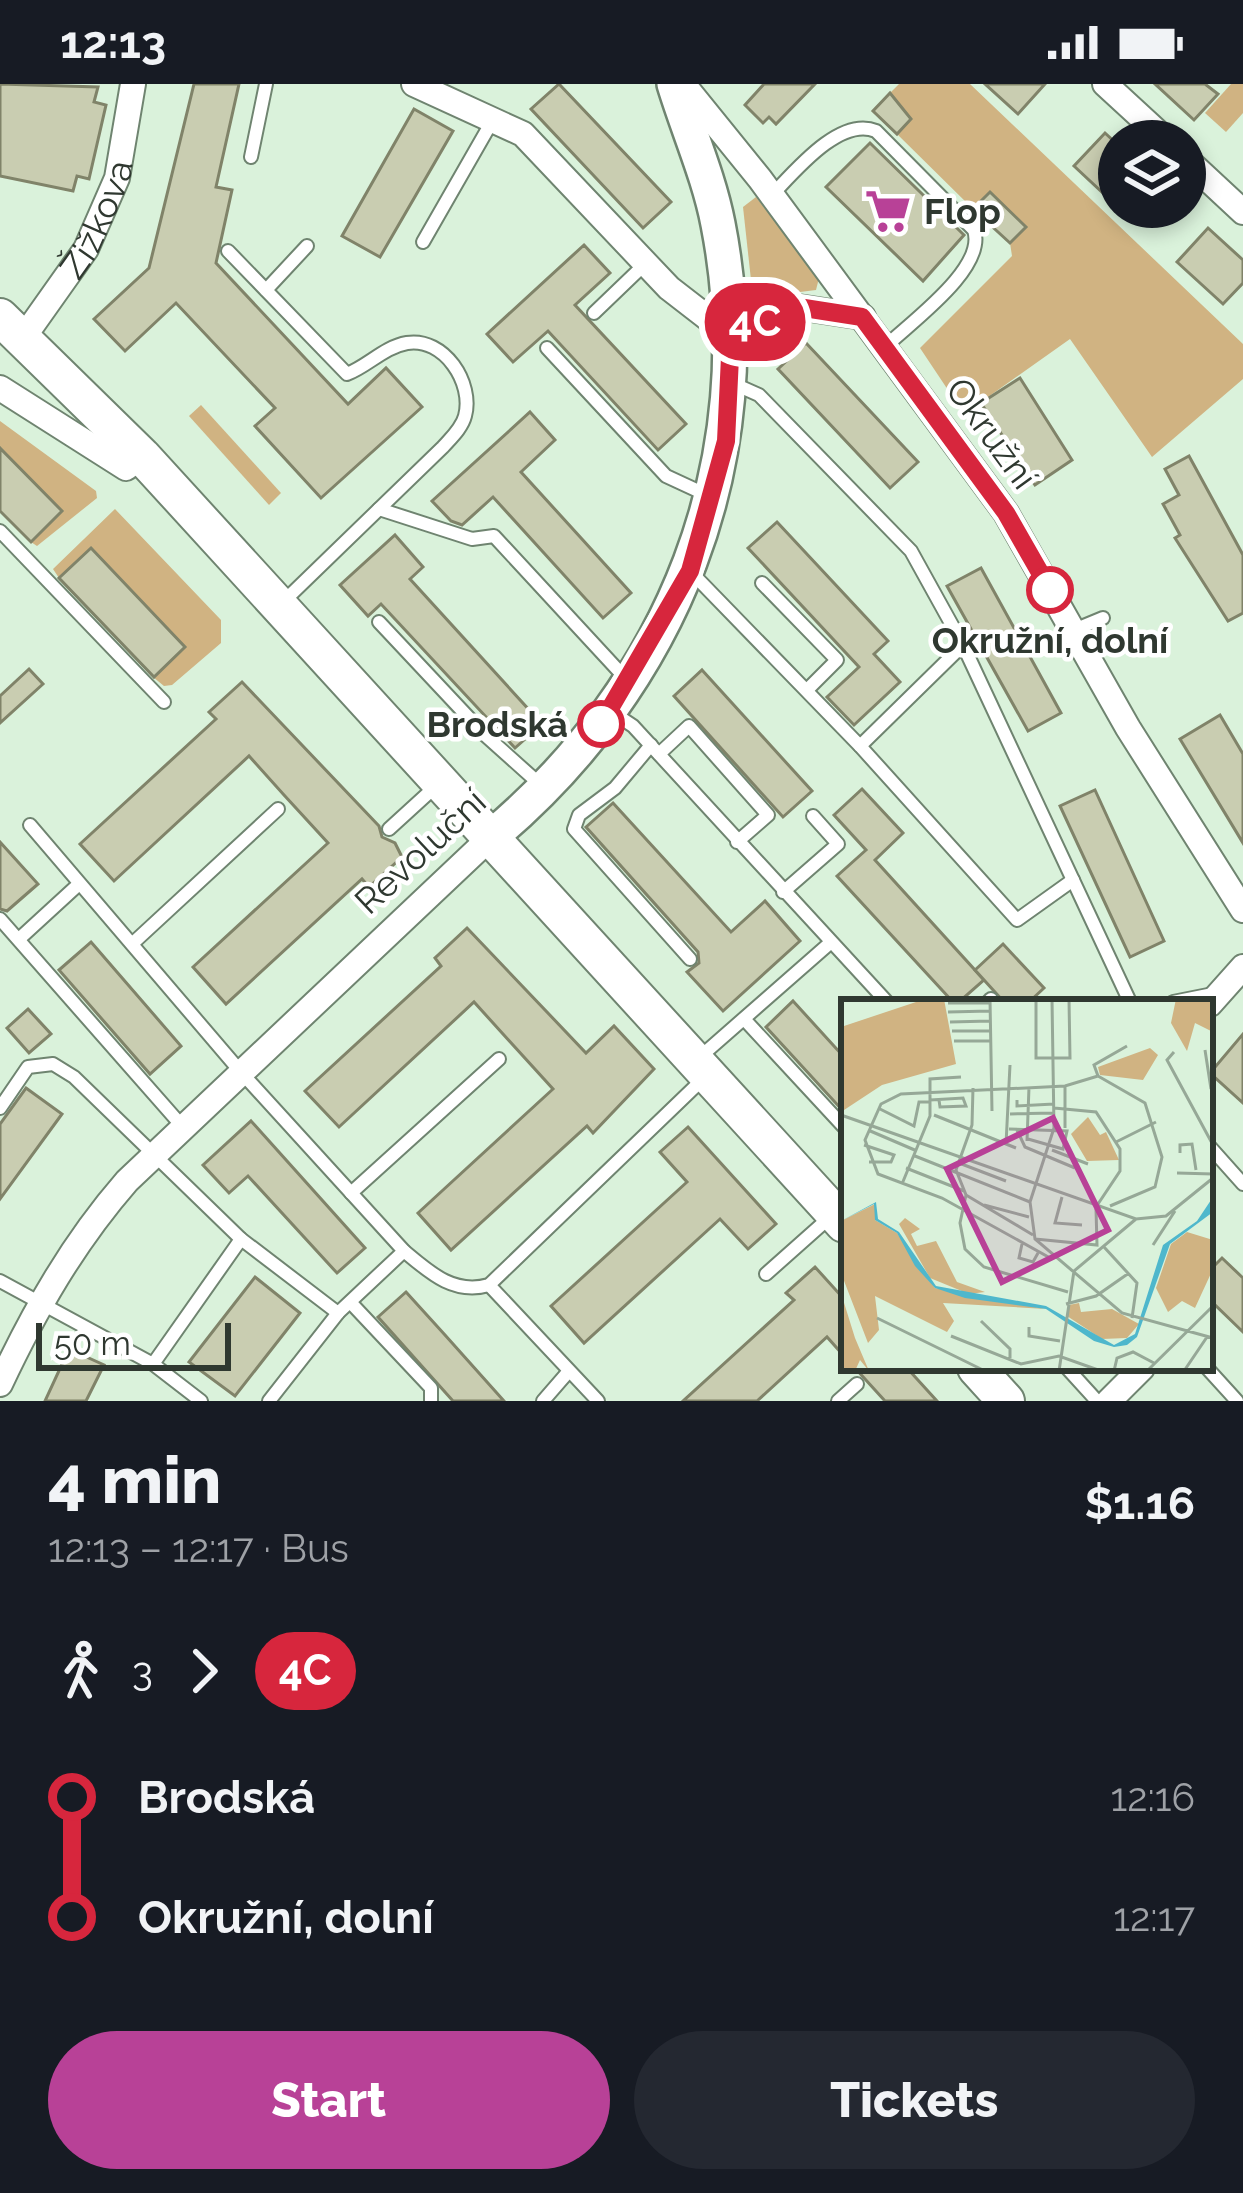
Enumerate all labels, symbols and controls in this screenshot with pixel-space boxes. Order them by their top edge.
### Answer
text: 12:13 [60,16,166,69]
map controls [1098,120,1206,228]
button: layers [1098,120,1206,228]
street label: Žižkova [51,157,141,286]
supermarket icon: Flop [863,186,913,236]
place label: Flop [924,190,1001,232]
line badge: 4C [701,283,809,361]
text: 4C [729,297,781,346]
street label: Okružní [938,369,1046,497]
marker: Okružní, dolní [1028,568,1072,612]
place label: Okružní, dolní [932,619,1169,661]
marker: Brodská [579,702,623,746]
place label: Brodská [426,703,568,745]
street label: Revoluční [346,780,494,922]
inset map [841,999,1213,1371]
scale bar [36,1317,231,1370]
text: 50 m [54,1324,131,1363]
text: 4 min [48,1441,221,1518]
text: $1.16 [1085,1477,1195,1530]
text: 12:13 – 12:17 · Bus [48,1525,349,1571]
icon: walk [48,1638,114,1704]
icon: forward [171,1638,237,1704]
text: 4C [279,1646,332,1695]
text: 3 [132,1648,153,1694]
text: Brodská [138,1771,315,1824]
text: 12:16 [1110,1774,1195,1820]
text: Okružní, dolní [138,1891,434,1944]
text: 12:17 [1113,1894,1195,1940]
button: Start [48,2031,610,2169]
button: Tickets [634,2031,1195,2169]

